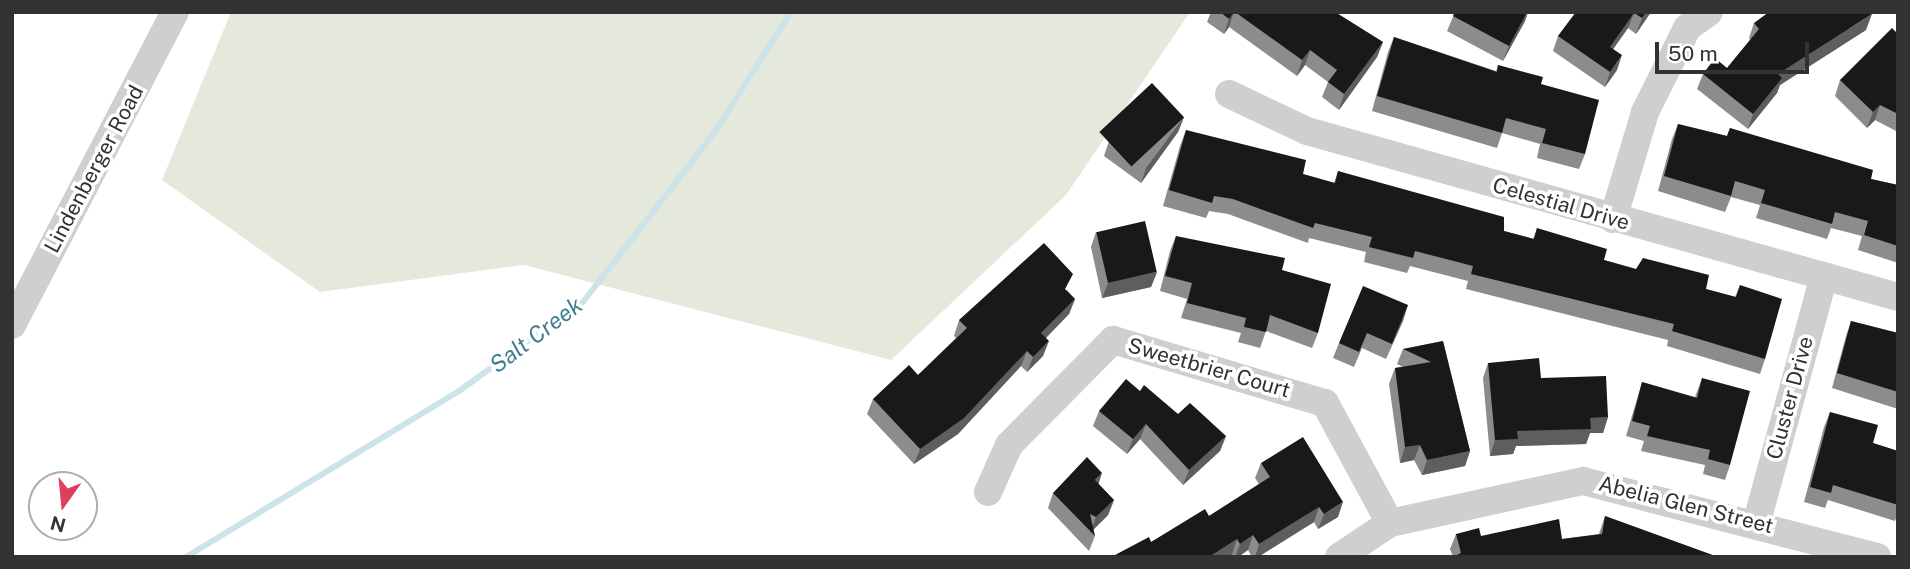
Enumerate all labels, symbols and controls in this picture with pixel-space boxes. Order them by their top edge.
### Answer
scale bar [1658,28,1812,72]
text: 50 m [1668,41,1718,66]
street label: Lindenberger Road [39,81,149,257]
street label: Celestial Drive [1490,172,1632,236]
water label: Salt Creek [484,291,588,379]
street label: Sweetbrier Court [1125,333,1293,403]
street label: Cluster Drive [1761,334,1819,462]
north arrow [28,471,98,541]
street label: Abelia Glen Street [1596,471,1776,539]
text: N [48,512,68,537]

